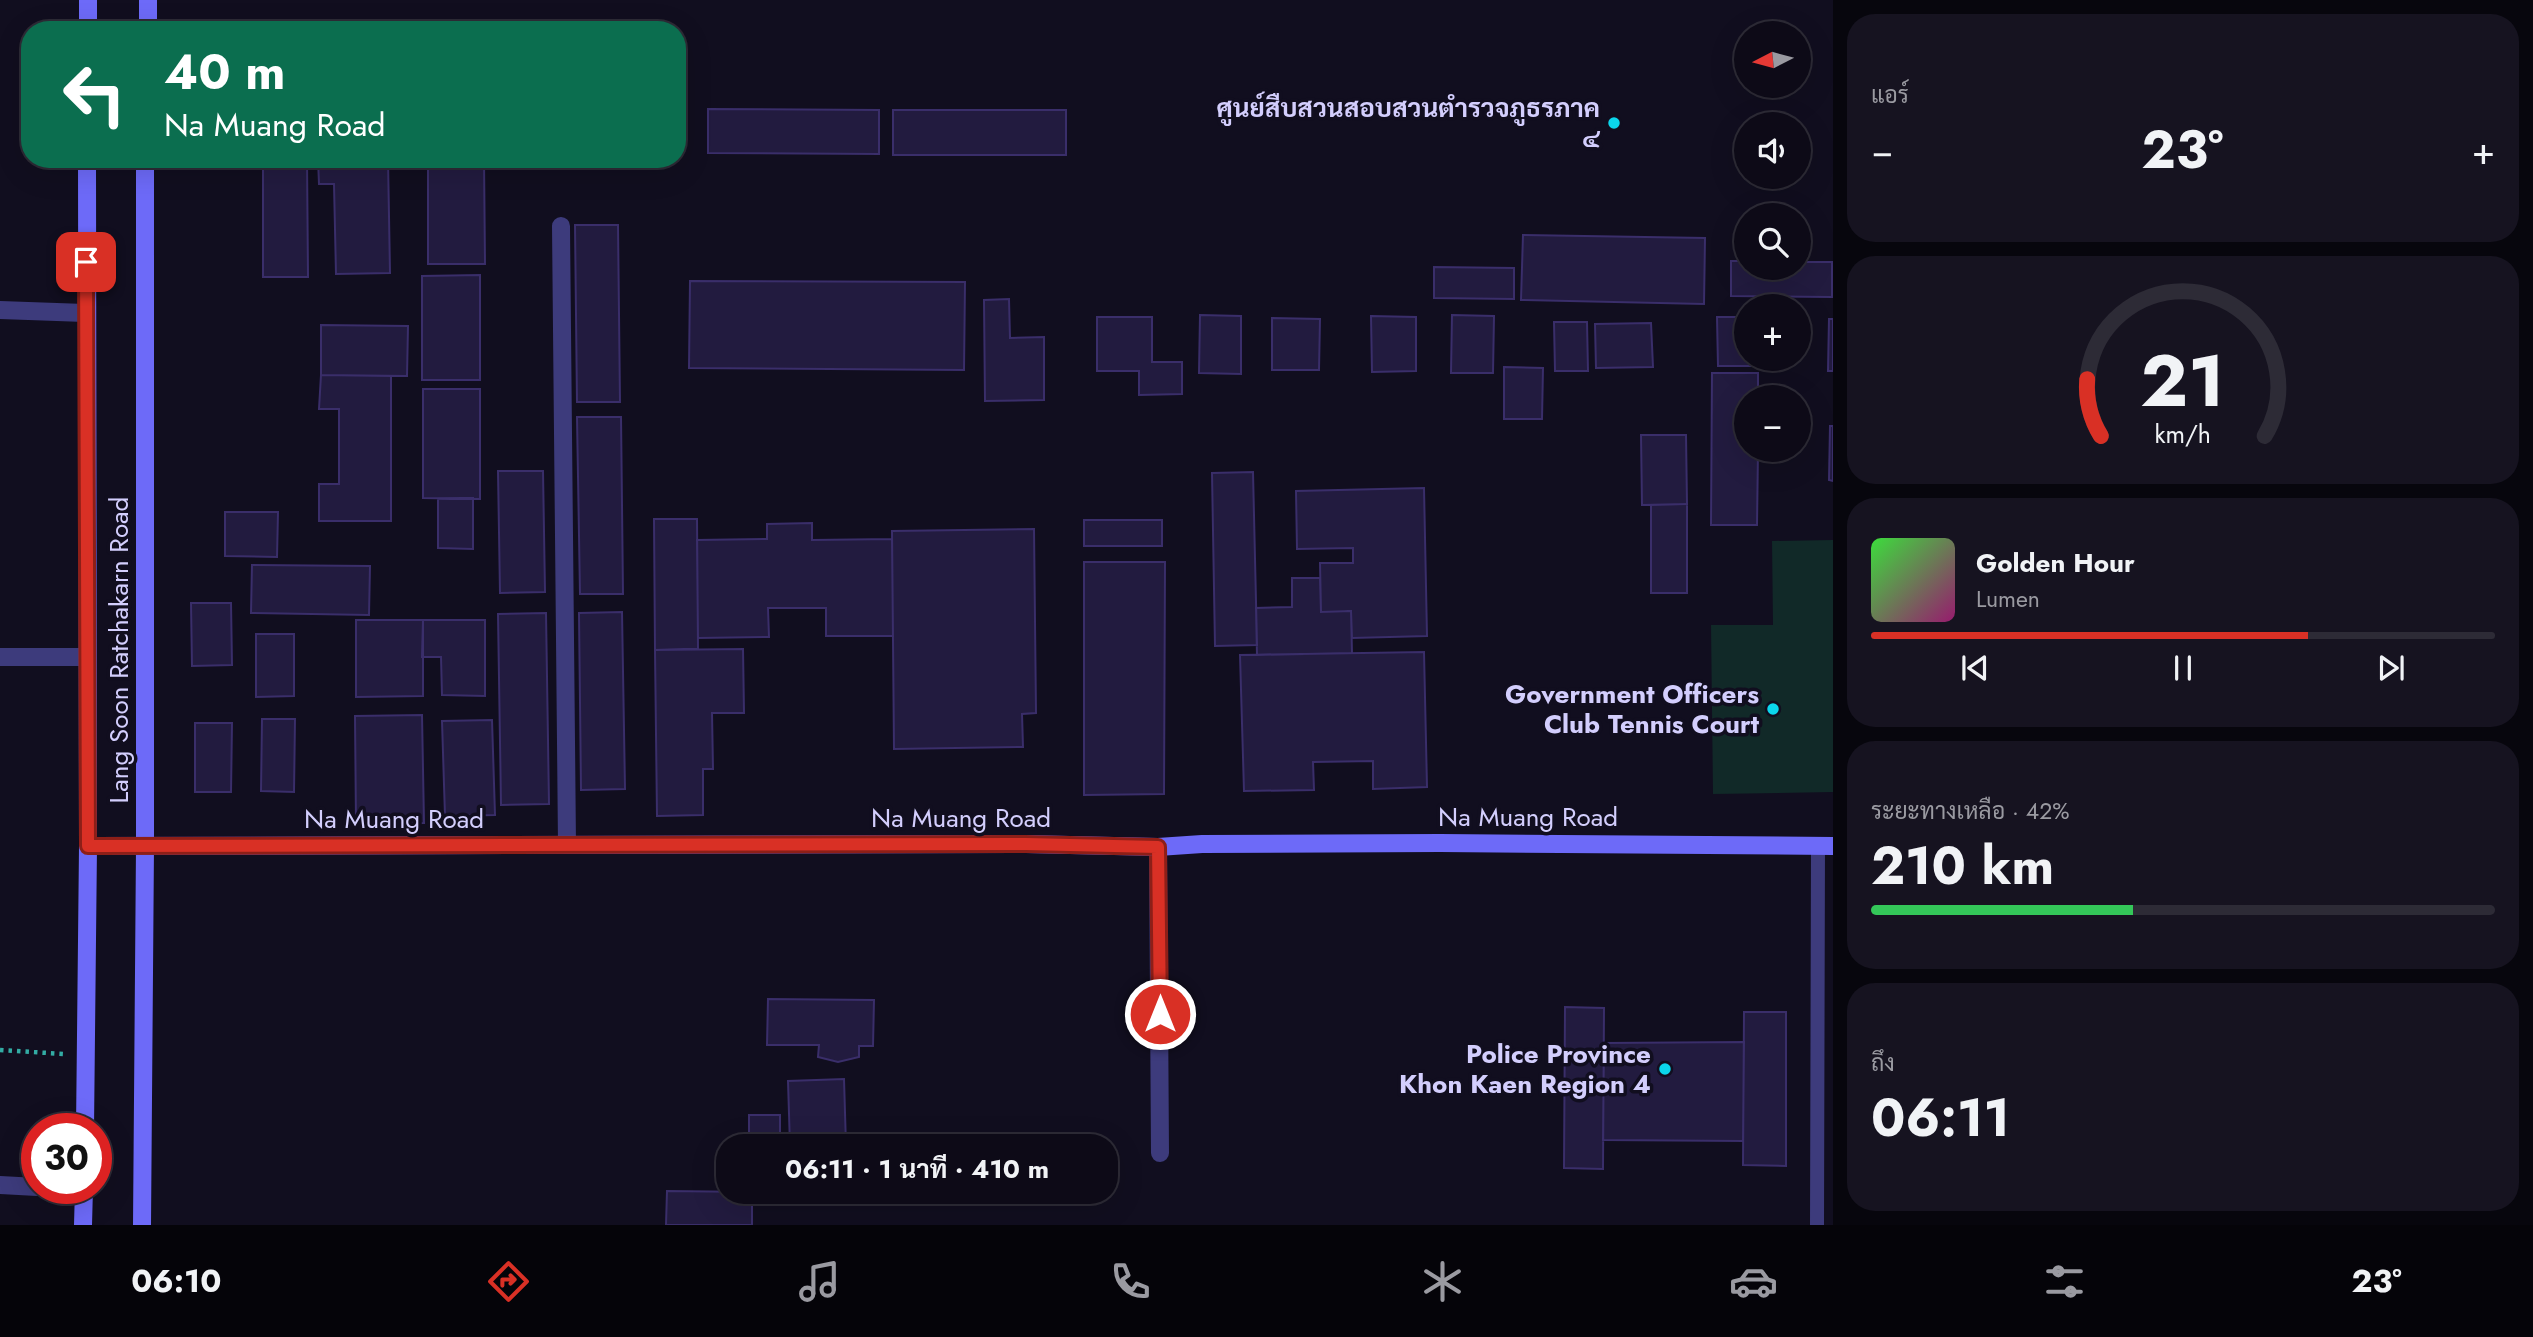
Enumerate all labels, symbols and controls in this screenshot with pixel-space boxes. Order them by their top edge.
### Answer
north arrow [1734,21,1811,98]
map controls [1734,21,1811,462]
text: 40 m [164,37,286,107]
icon: left [49,49,140,140]
text: แอร์ [1871,78,1909,112]
place label: ศูนย์สืบสวนสอบสวนตำรวจภูธรภาค ๔ [1216,89,1601,157]
text: Na Muang Road [164,102,386,148]
button: sound [1734,112,1811,189]
text: 23° [2142,112,2223,188]
marker: ศูนย์สืบสวนสอบสวนตำรวจภูธรภาค ๔ [1606,115,1622,131]
text: − [1871,123,1893,178]
text: + [2472,123,2495,178]
button: search [1734,203,1811,280]
pin [56,232,116,292]
icon: arrive [67,243,105,281]
button: + [1734,294,1811,371]
text: 21 [2141,329,2225,434]
button: − [1734,385,1811,462]
text: km/h [2155,416,2211,452]
street label: Lang Soon Ratchakarn Road [100,497,138,803]
text: Golden Hour [1976,544,2135,582]
text: Lumen [1976,582,2040,616]
icon: previous [1956,649,1994,687]
icon: pause [2164,649,2202,687]
icon: next [2372,649,2410,687]
place label: Government Officers Club Tennis Court [1505,675,1760,743]
marker: Government Officers Club Tennis Court [1765,701,1781,717]
text: ระยะทางเหลือ · 42% [1871,794,2070,828]
street label: Na Muang Road [1438,798,1618,836]
street label: Na Muang Road [871,799,1051,837]
street label: Na Muang Road [304,800,484,838]
text: 210 km [1871,828,2054,904]
position arrow [1123,977,1197,1051]
place label: Police Province Khon Kaen Region 4 [1399,1035,1651,1103]
text: ถึง [1871,1046,1895,1080]
marker: Police Province Khon Kaen Region 4 [1657,1061,1673,1077]
text: 06:11 [1871,1080,2010,1156]
speed limit sign: 30 [21,1113,112,1204]
text: 06:11 · 1 นาที · 410 m [785,1150,1049,1188]
icon: directions [484,1257,533,1306]
icon: music [795,1257,844,1306]
icon: phone [1106,1257,1155,1306]
icon: climate [1418,1257,1467,1306]
icon: car [1729,1257,1778,1306]
icon: filters [2040,1257,2089,1306]
text: 06:10 [131,1258,222,1304]
text: 23° [2351,1258,2402,1304]

